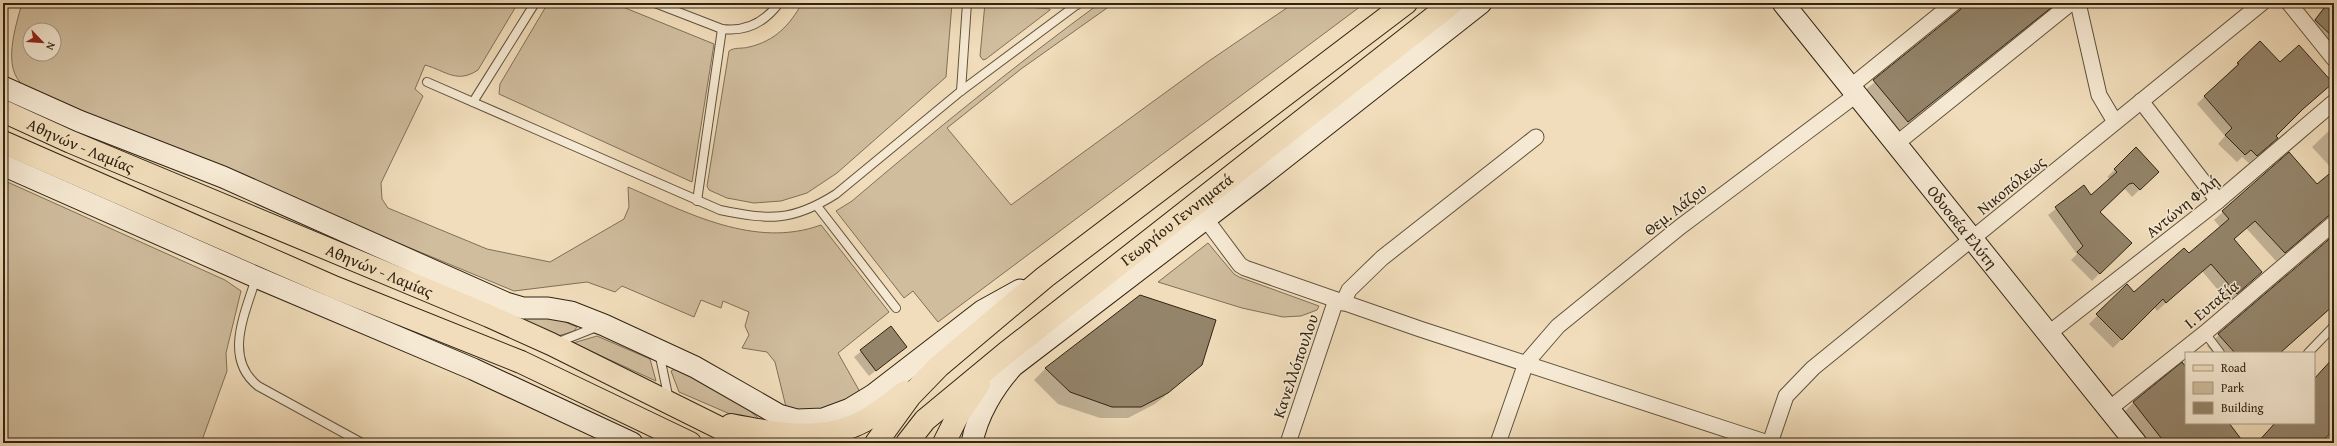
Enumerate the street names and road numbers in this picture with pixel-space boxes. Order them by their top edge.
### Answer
street label: Αθηνών - Λαμίας [23,112,138,179]
street label: Νικοπόλεως [1971,150,2051,220]
street label: Γεωργίου Γεννηματά [1115,167,1238,271]
street label: Αντώνη Φιλή [2140,169,2224,243]
street label: Θεμ. Λάζου [1638,177,1712,241]
street label: Οδυσσέα Ελύτη [1922,180,2004,274]
street label: Αθηνών - Λαμίας [322,237,437,304]
street label: Ι. Ευταξία [2178,274,2244,334]
street label: Κανελλόπουλου [1266,311,1324,421]

